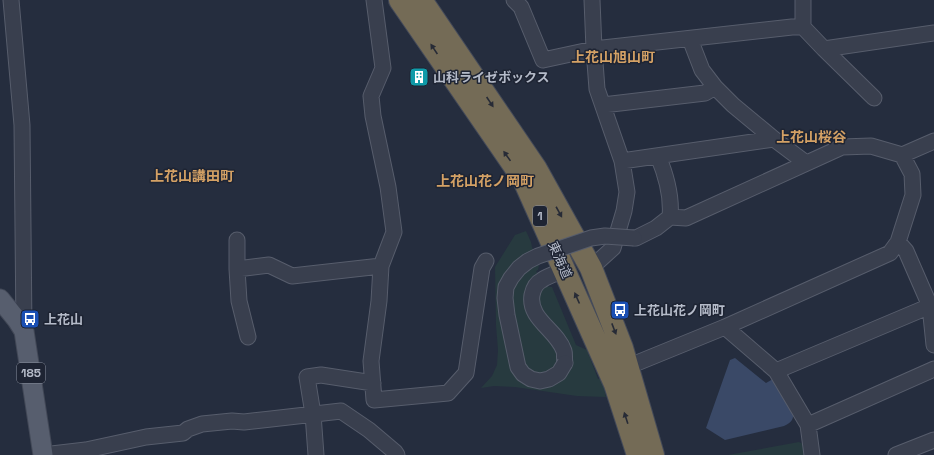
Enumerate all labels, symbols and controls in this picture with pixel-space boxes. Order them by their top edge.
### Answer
one-way arrow [430,43,437,55]
district label: 上花山旭山町 [571,48,655,66]
building icon: 山科ライゼボックス [408,66,430,88]
place label: 山科ライゼボックス [433,69,550,86]
one-way arrow [486,97,494,107]
district label: 上花山桜谷 [776,128,847,146]
one-way arrow [503,151,511,161]
district label: 上花山講田町 [150,167,234,185]
district label: 上花山花ノ岡町 [436,172,534,190]
road number: 1 [533,206,547,226]
one-way arrow [556,206,563,218]
street label: 東海道 [544,239,576,281]
one-way arrow [574,292,580,303]
bus stop icon: 上花山花ノ岡町 [609,299,631,321]
place label: 上花山花ノ岡町 [634,302,725,319]
bus stop icon: 上花山 [19,308,41,330]
place label: 上花山 [44,311,83,328]
one-way arrow [612,324,618,336]
road number: 185 [17,363,45,383]
one-way arrow [623,412,629,424]

